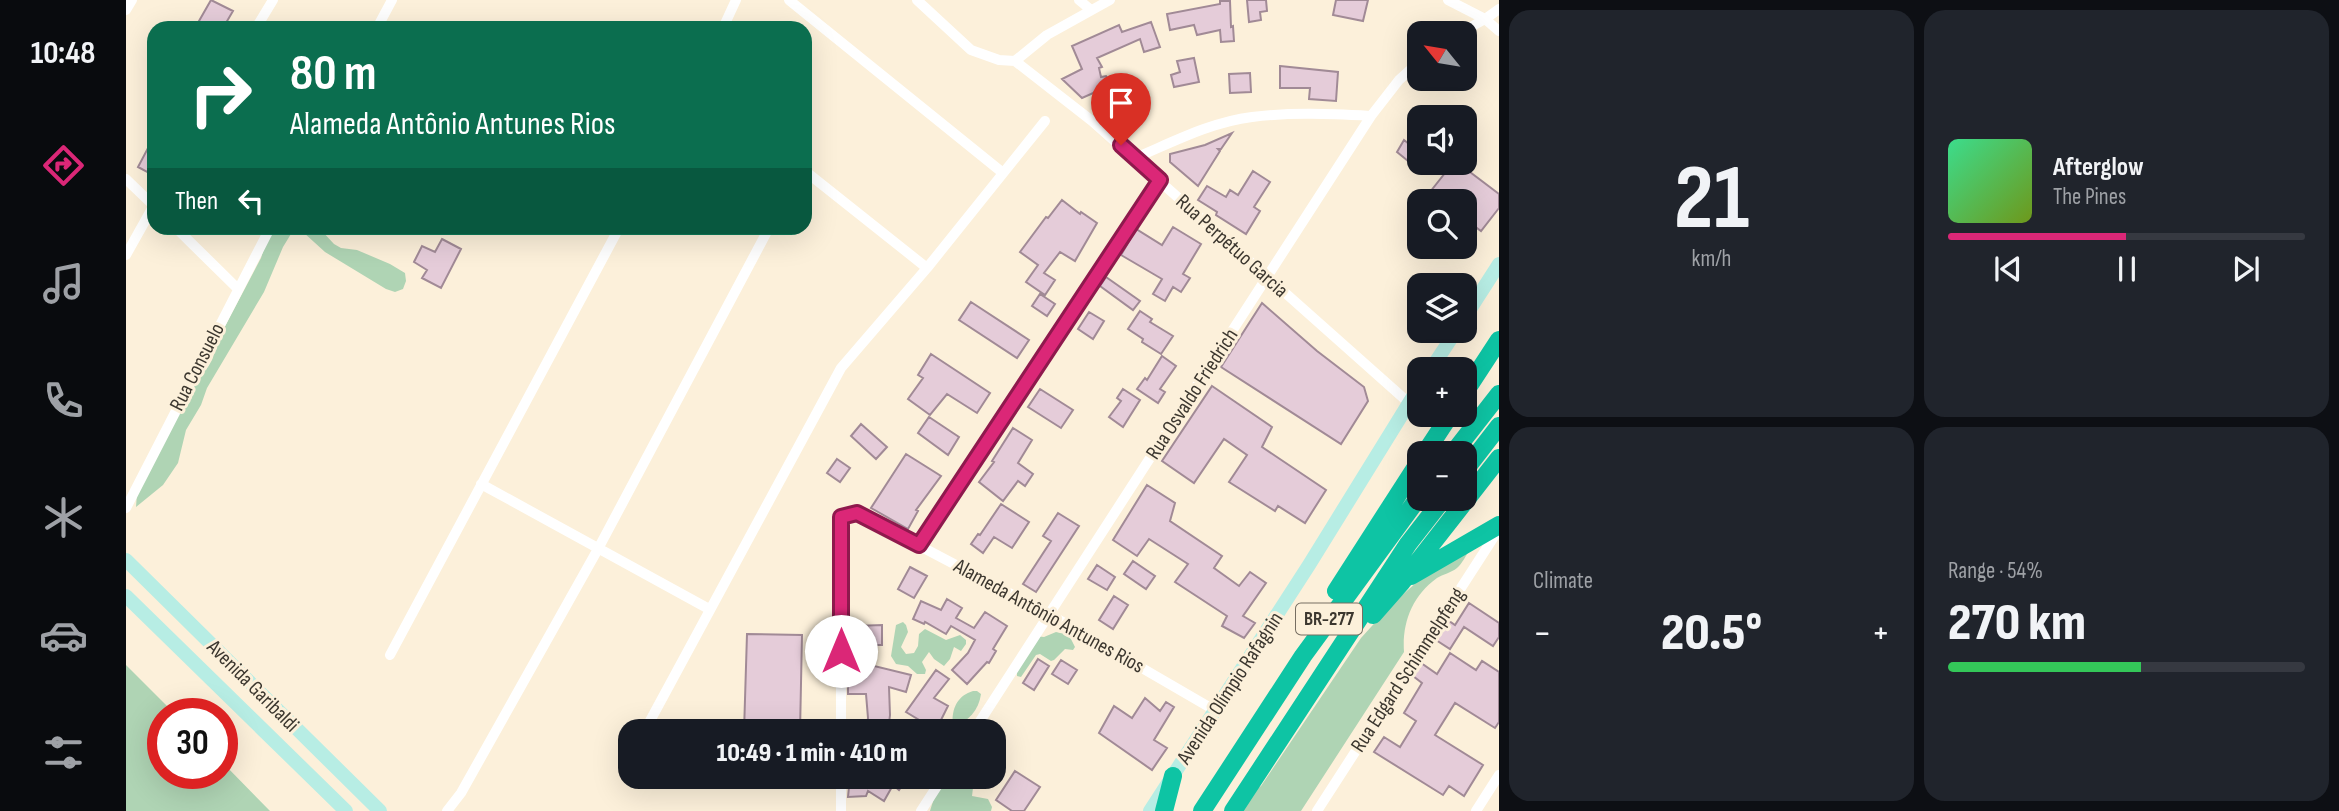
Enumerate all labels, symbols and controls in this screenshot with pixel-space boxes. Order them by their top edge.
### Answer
north arrow [1407,21,1477,91]
map controls [1407,21,1477,511]
text: 10:48 [31,34,95,73]
text: 80 m [290,45,377,104]
icon: right [175,49,266,140]
pin [1091,73,1151,145]
icon: arrive [1102,84,1140,122]
text: Alameda Antônio Antunes Rios [290,105,616,144]
button: sound [1407,105,1477,175]
icon: directions [39,141,88,190]
text: 21 [1674,145,1749,254]
text: Afterglow [2053,152,2144,183]
icon: left [232,182,270,220]
text: The Pines [2053,183,2126,211]
text: Then [175,186,218,217]
street label: Rua Perpétuo Garcia [1171,189,1293,303]
button: search [1407,189,1477,259]
text: km/h [1692,245,1731,273]
icon: previous [1989,250,2027,288]
icon: pause [2108,250,2146,288]
icon: next [2227,250,2265,288]
icon: music [39,259,88,308]
button: layers [1407,273,1477,343]
street label: Rua Consuelo [164,319,230,415]
street label: Rua Osvaldo Friedrich [1140,324,1244,464]
button: + [1407,357,1477,427]
icon: phone [39,376,88,425]
button: − [1407,441,1477,511]
icon: climate [39,493,88,542]
street label: Alameda Antônio Antunes Rios [949,553,1148,679]
text: Range · 54% [1948,557,2043,585]
text: Climate [1533,567,1593,595]
street label: Rua Edgard Schimmelpfeng [1346,583,1470,757]
text: 270 km [1948,592,2086,655]
text: 20.5° [1661,602,1762,665]
road number: BR-277 [1296,604,1362,634]
street label: Avenida Olímpio Rafagnin [1171,607,1288,770]
icon: car [39,611,88,660]
text: − [1533,611,1552,656]
text: + [1871,611,1890,656]
position arrow [804,614,878,688]
street label: Avenida Garibaldi [201,634,304,737]
speed limit sign: 30 [147,698,238,789]
icon: filters [39,728,88,777]
text: 10:49 · 1 min · 410 m [717,738,908,769]

